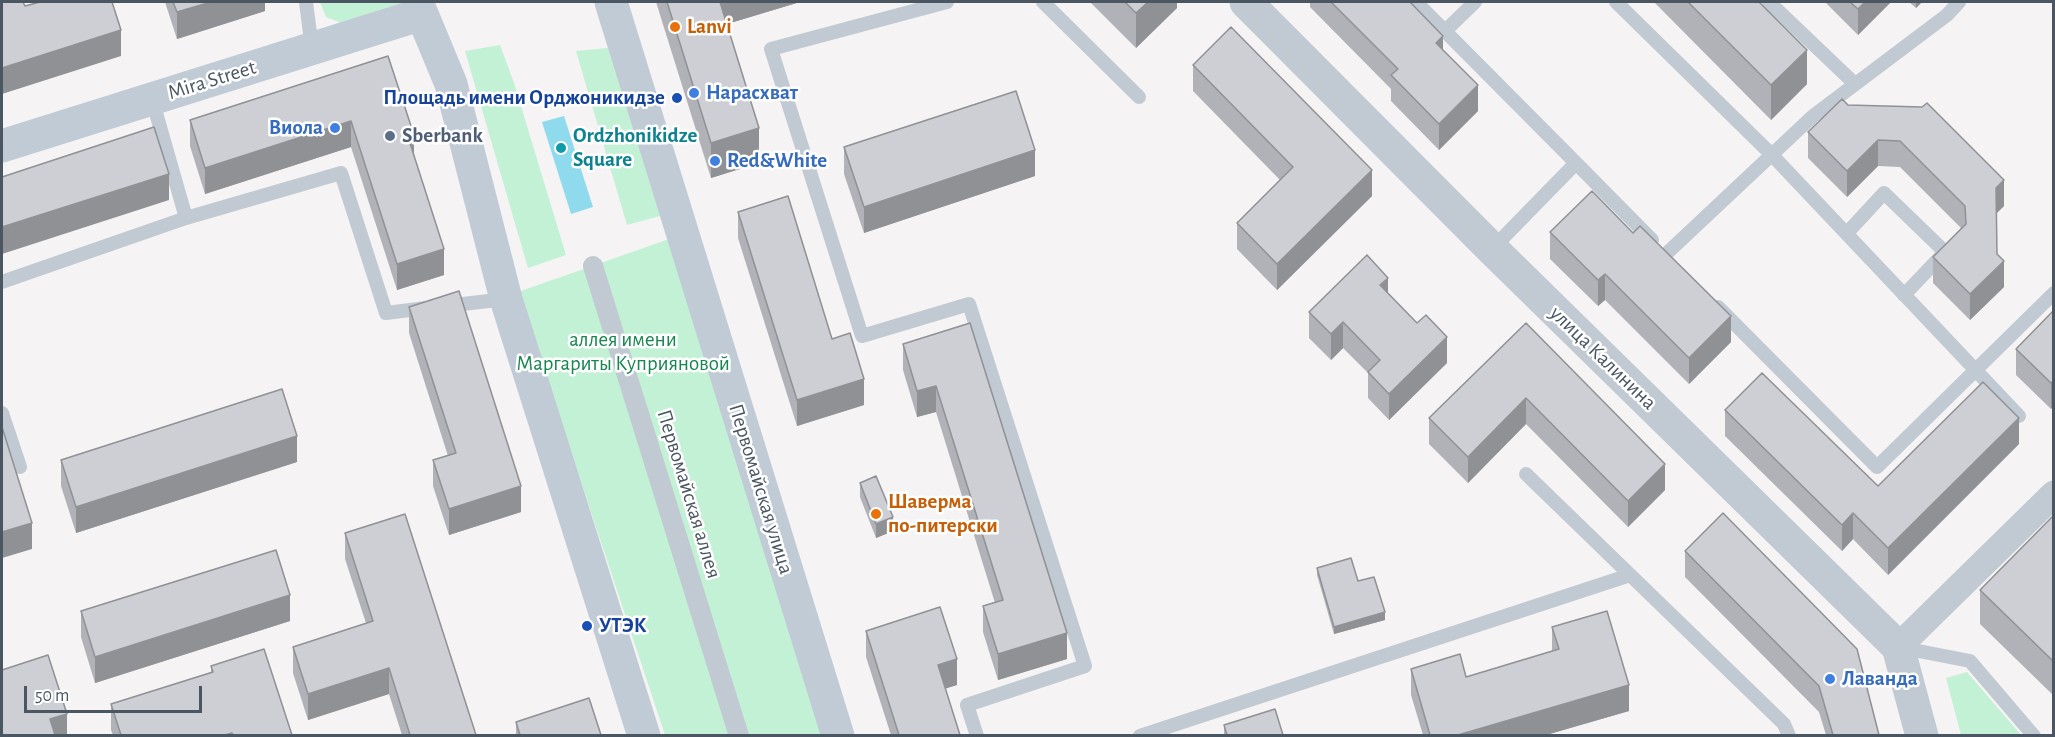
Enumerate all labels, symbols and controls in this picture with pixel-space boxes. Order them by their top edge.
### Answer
place label: Lanvi [687,14,732,40]
marker: Lanvi [668,20,682,34]
street label: Mira Street [165,55,259,105]
place label: Нарасхват [706,80,798,106]
place label: Площадь имени Орджоникидзе [383,85,665,111]
marker: Нарасхват [687,86,701,100]
marker: Площадь имени Орджоникидзе [670,91,684,105]
place label: Виола [269,115,323,141]
marker: Виола [328,121,342,135]
place label: Sberbank [402,123,483,149]
place label: Ordzhonikidze Square [573,123,697,173]
marker: Sberbank [383,129,397,143]
marker: Ordzhonikidze Square [554,141,568,155]
place label: Red&White [727,148,827,174]
marker: Red&White [708,154,722,168]
street label: улица Калинина [1544,301,1662,415]
park label: аллея имени Маргариты Куприяновой [516,327,730,377]
street label: Первомайская улица [723,401,799,577]
street label: Первомайская аллея [651,407,727,581]
place label: Шаверма по-питерски [888,489,998,539]
marker: Шаверма по-питерски [869,507,883,521]
place label: УТЭК [599,613,647,639]
marker: УТЭК [580,619,594,633]
place label: Лаванда [1842,666,1918,692]
marker: Лаванда [1823,672,1837,686]
scale bar [27,674,206,712]
text: 50 m [35,687,69,705]

